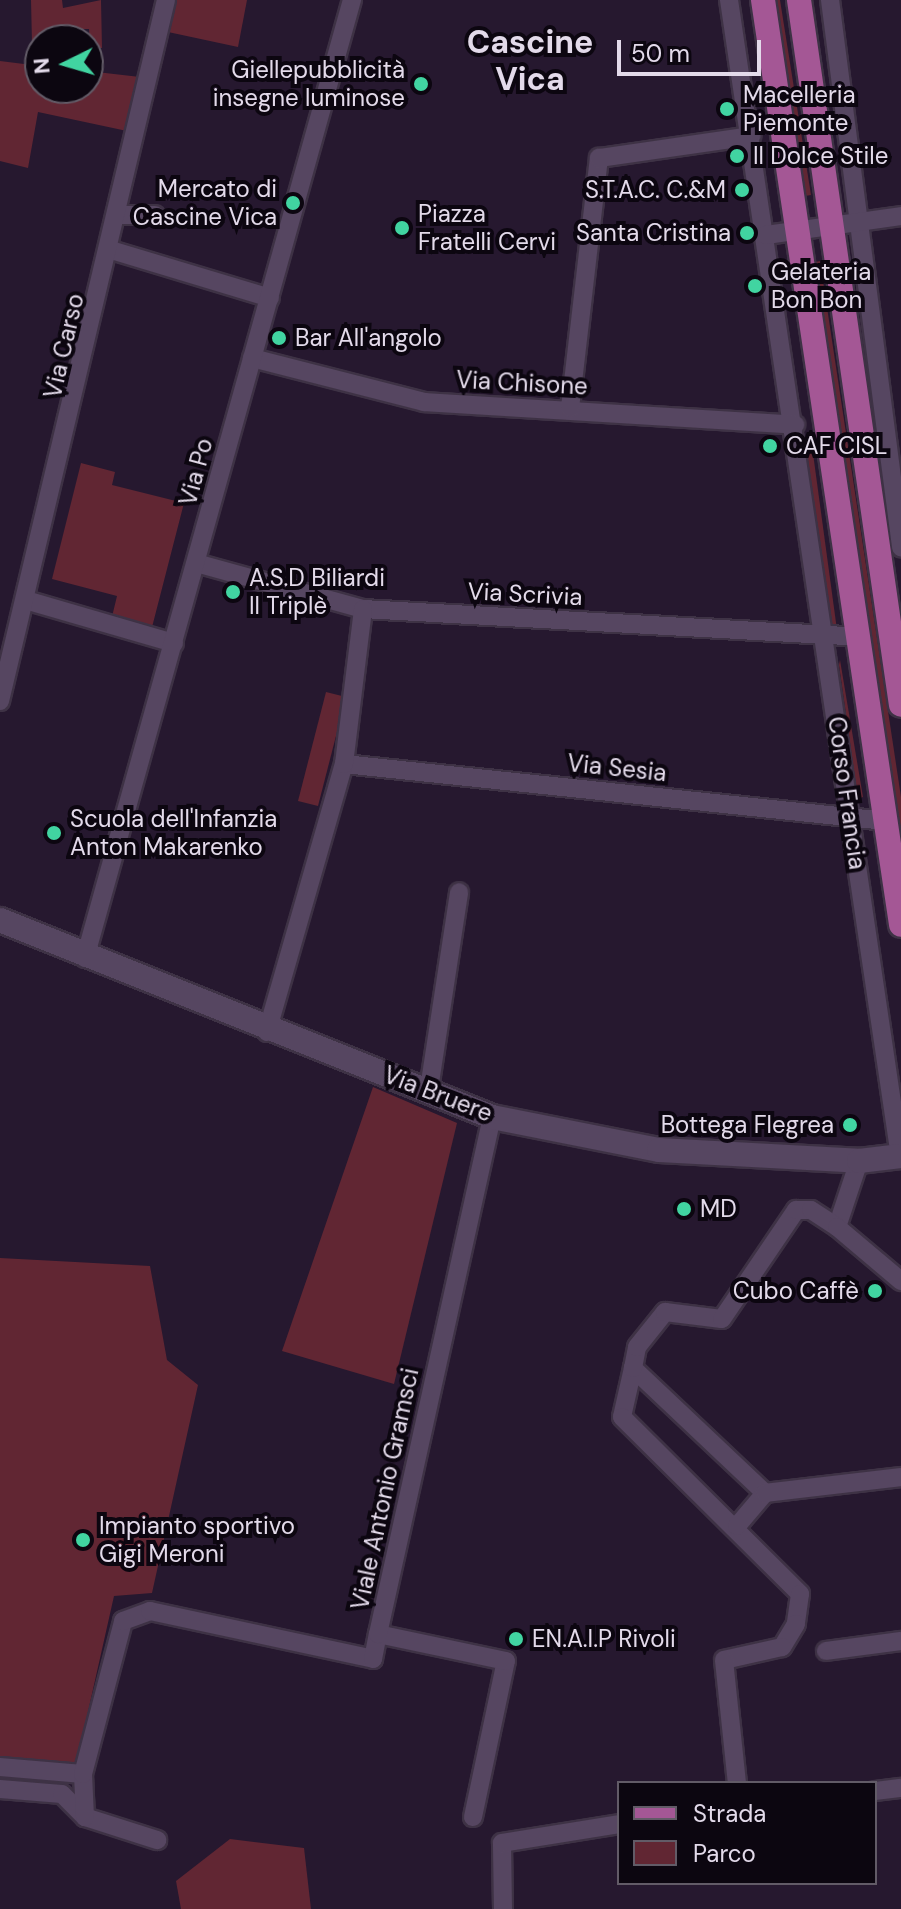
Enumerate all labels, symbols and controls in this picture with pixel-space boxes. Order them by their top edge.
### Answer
north arrow [24,24,104,104]
district label: Cascine Vica [467,24,593,99]
scale bar [621,24,765,74]
text: 50 m [631,38,690,69]
place label: Giellepubblicità insegne luminose [213,56,405,112]
text: N [26,57,57,75]
marker: Giellepubblicità insegne luminose [412,75,430,93]
place label: Macelleria Piemonte [743,81,856,137]
marker: Macelleria Piemonte [718,100,736,118]
place label: Il Dolce Stile [753,142,888,170]
marker: Il Dolce Stile [728,147,746,165]
place label: Mercato di Cascine Vica [133,175,277,231]
place label: S.T.A.C. C.&M [585,176,726,204]
marker: S.T.A.C. C.&M [733,181,751,199]
marker: Mercato di Cascine Vica [284,194,302,212]
place label: Piazza Fratelli Cervi [418,200,556,256]
marker: Piazza Fratelli Cervi [393,219,411,237]
place label: Santa Cristina [576,219,731,247]
marker: Santa Cristina [738,224,756,242]
place label: Gelateria Bon Bon [771,258,871,314]
marker: Gelateria Bon Bon [746,277,764,295]
street label: Via Carso [38,291,90,401]
place label: Bar All'angolo [295,324,442,352]
marker: Bar All'angolo [270,329,288,347]
street label: Via Chisone [455,365,589,401]
place label: CAF CISL [786,432,887,460]
street label: Via Po [173,435,219,509]
marker: CAF CISL [761,437,779,455]
place label: A.S.D Biliardi Il Triplè [249,564,385,620]
street label: Via Scrivia [467,577,583,611]
marker: A.S.D Biliardi Il Triplè [224,583,242,601]
street label: Corso Francia [822,715,872,871]
street label: Via Sesia [566,748,668,788]
place label: Scuola dell'Infanzia Anton Makarenko [70,805,277,861]
marker: Scuola dell'Infanzia Anton Makarenko [45,824,63,842]
street label: Via Bruere [380,1060,496,1128]
place label: Bottega Flegrea [661,1111,834,1139]
marker: Bottega Flegrea [841,1116,859,1134]
place label: MD [700,1195,737,1223]
marker: MD [675,1200,693,1218]
place label: Cubo Caffè [733,1277,859,1305]
marker: Cubo Caffè [866,1282,884,1300]
street label: Viale Antonio Gramsci [345,1365,425,1613]
place label: Impianto sportivo Gigi Meroni [99,1512,295,1568]
marker: Impianto sportivo Gigi Meroni [74,1531,92,1549]
place label: EN.A.I.P Rivoli [532,1625,676,1653]
marker: EN.A.I.P Rivoli [507,1630,525,1648]
legend [617,1781,877,1885]
text: Strada [693,1798,766,1829]
text: Parco [693,1838,756,1869]

